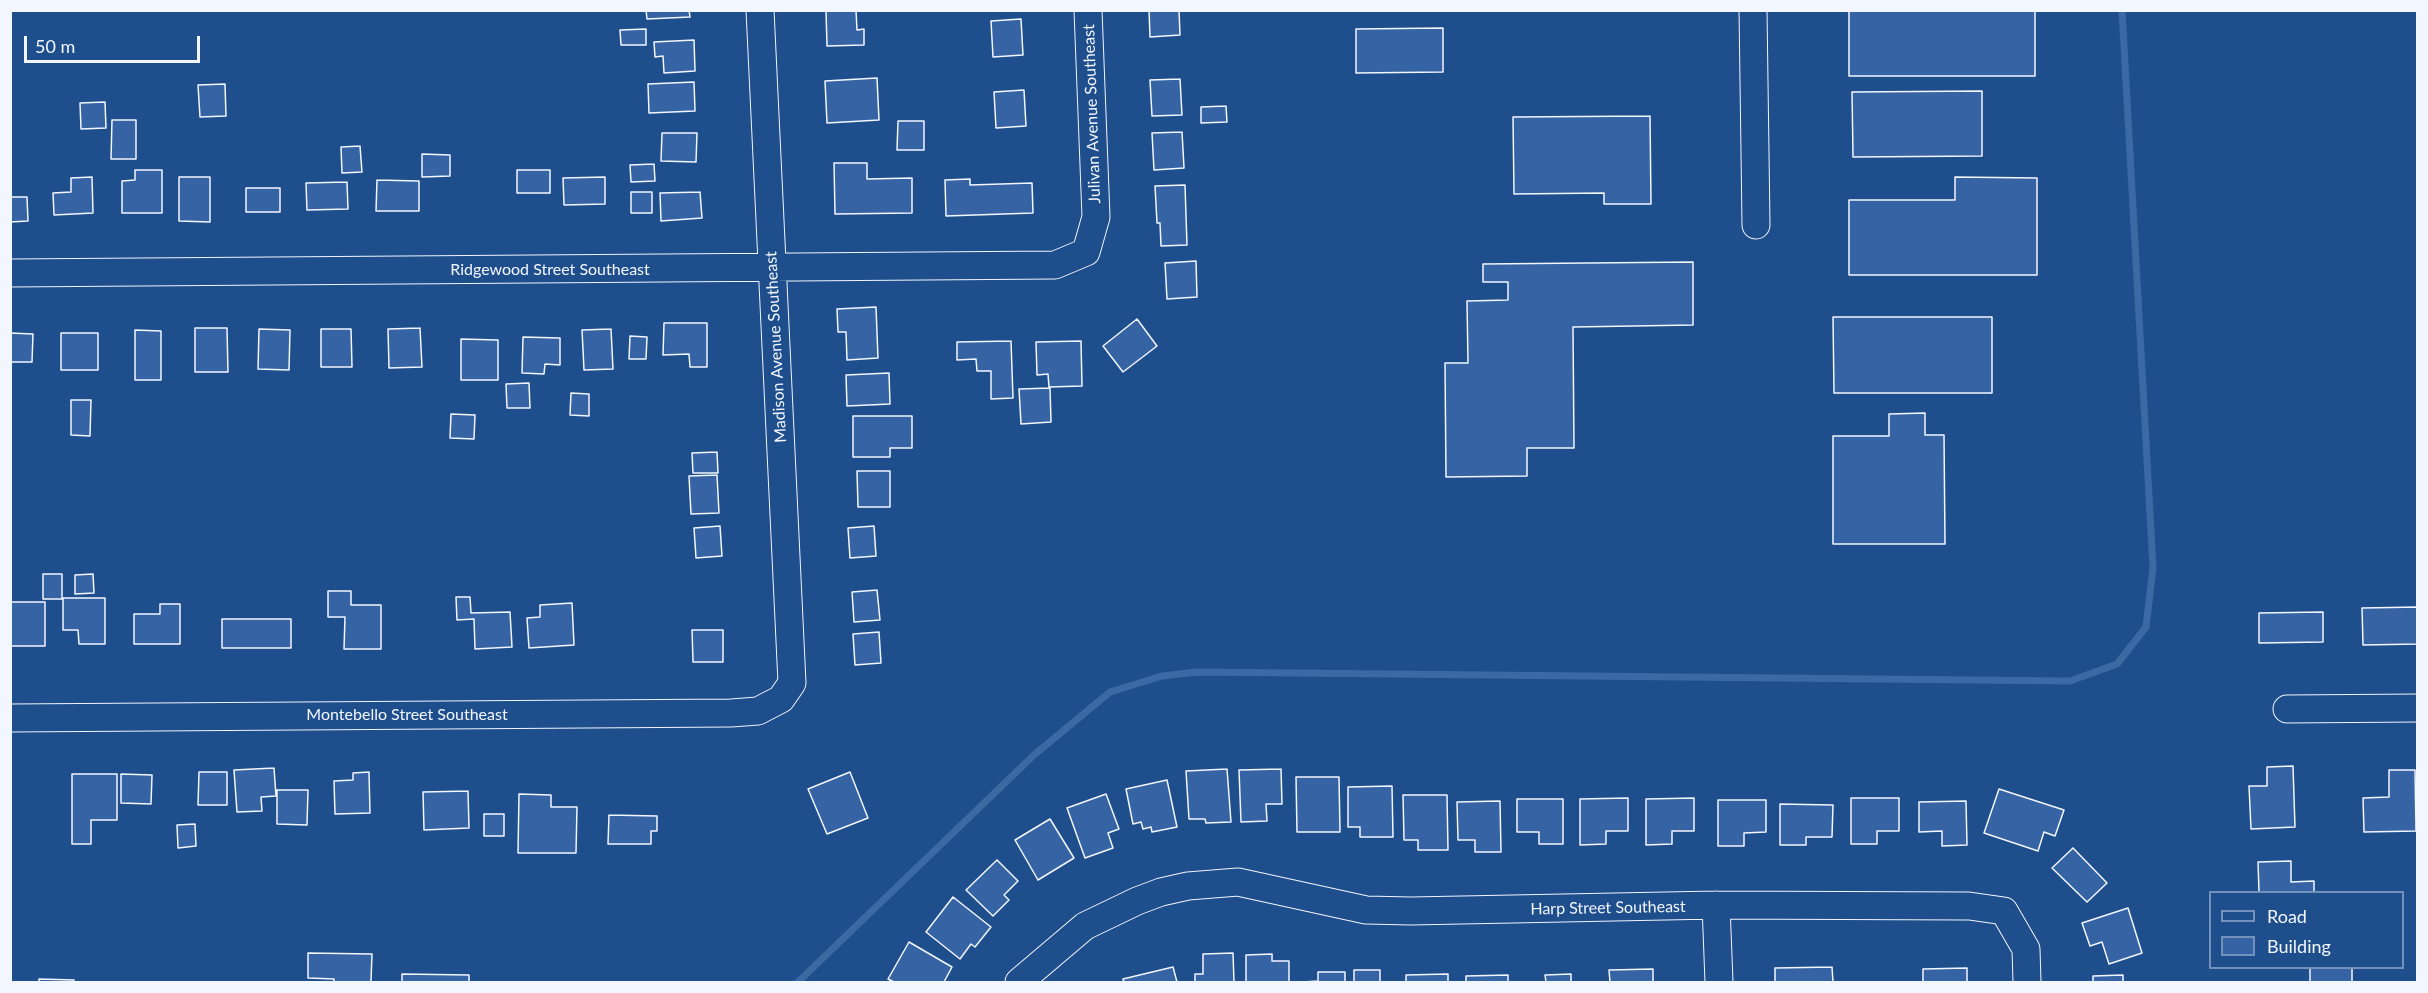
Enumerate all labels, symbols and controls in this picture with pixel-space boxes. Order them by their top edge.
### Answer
scale bar [27,24,202,62]
street label: Julivan Avenue Southeast [1079,24,1105,204]
text: 50 m [35,35,75,57]
street label: Madison Avenue Southeast [761,251,791,443]
street label: Ridgewood Street Southeast [450,260,650,280]
street label: Montebello Street Southeast [306,705,508,725]
legend [2209,891,2404,969]
street label: Harp Street Southeast [1530,897,1686,919]
text: Road [2267,905,2307,927]
text: Building [2267,935,2331,957]

